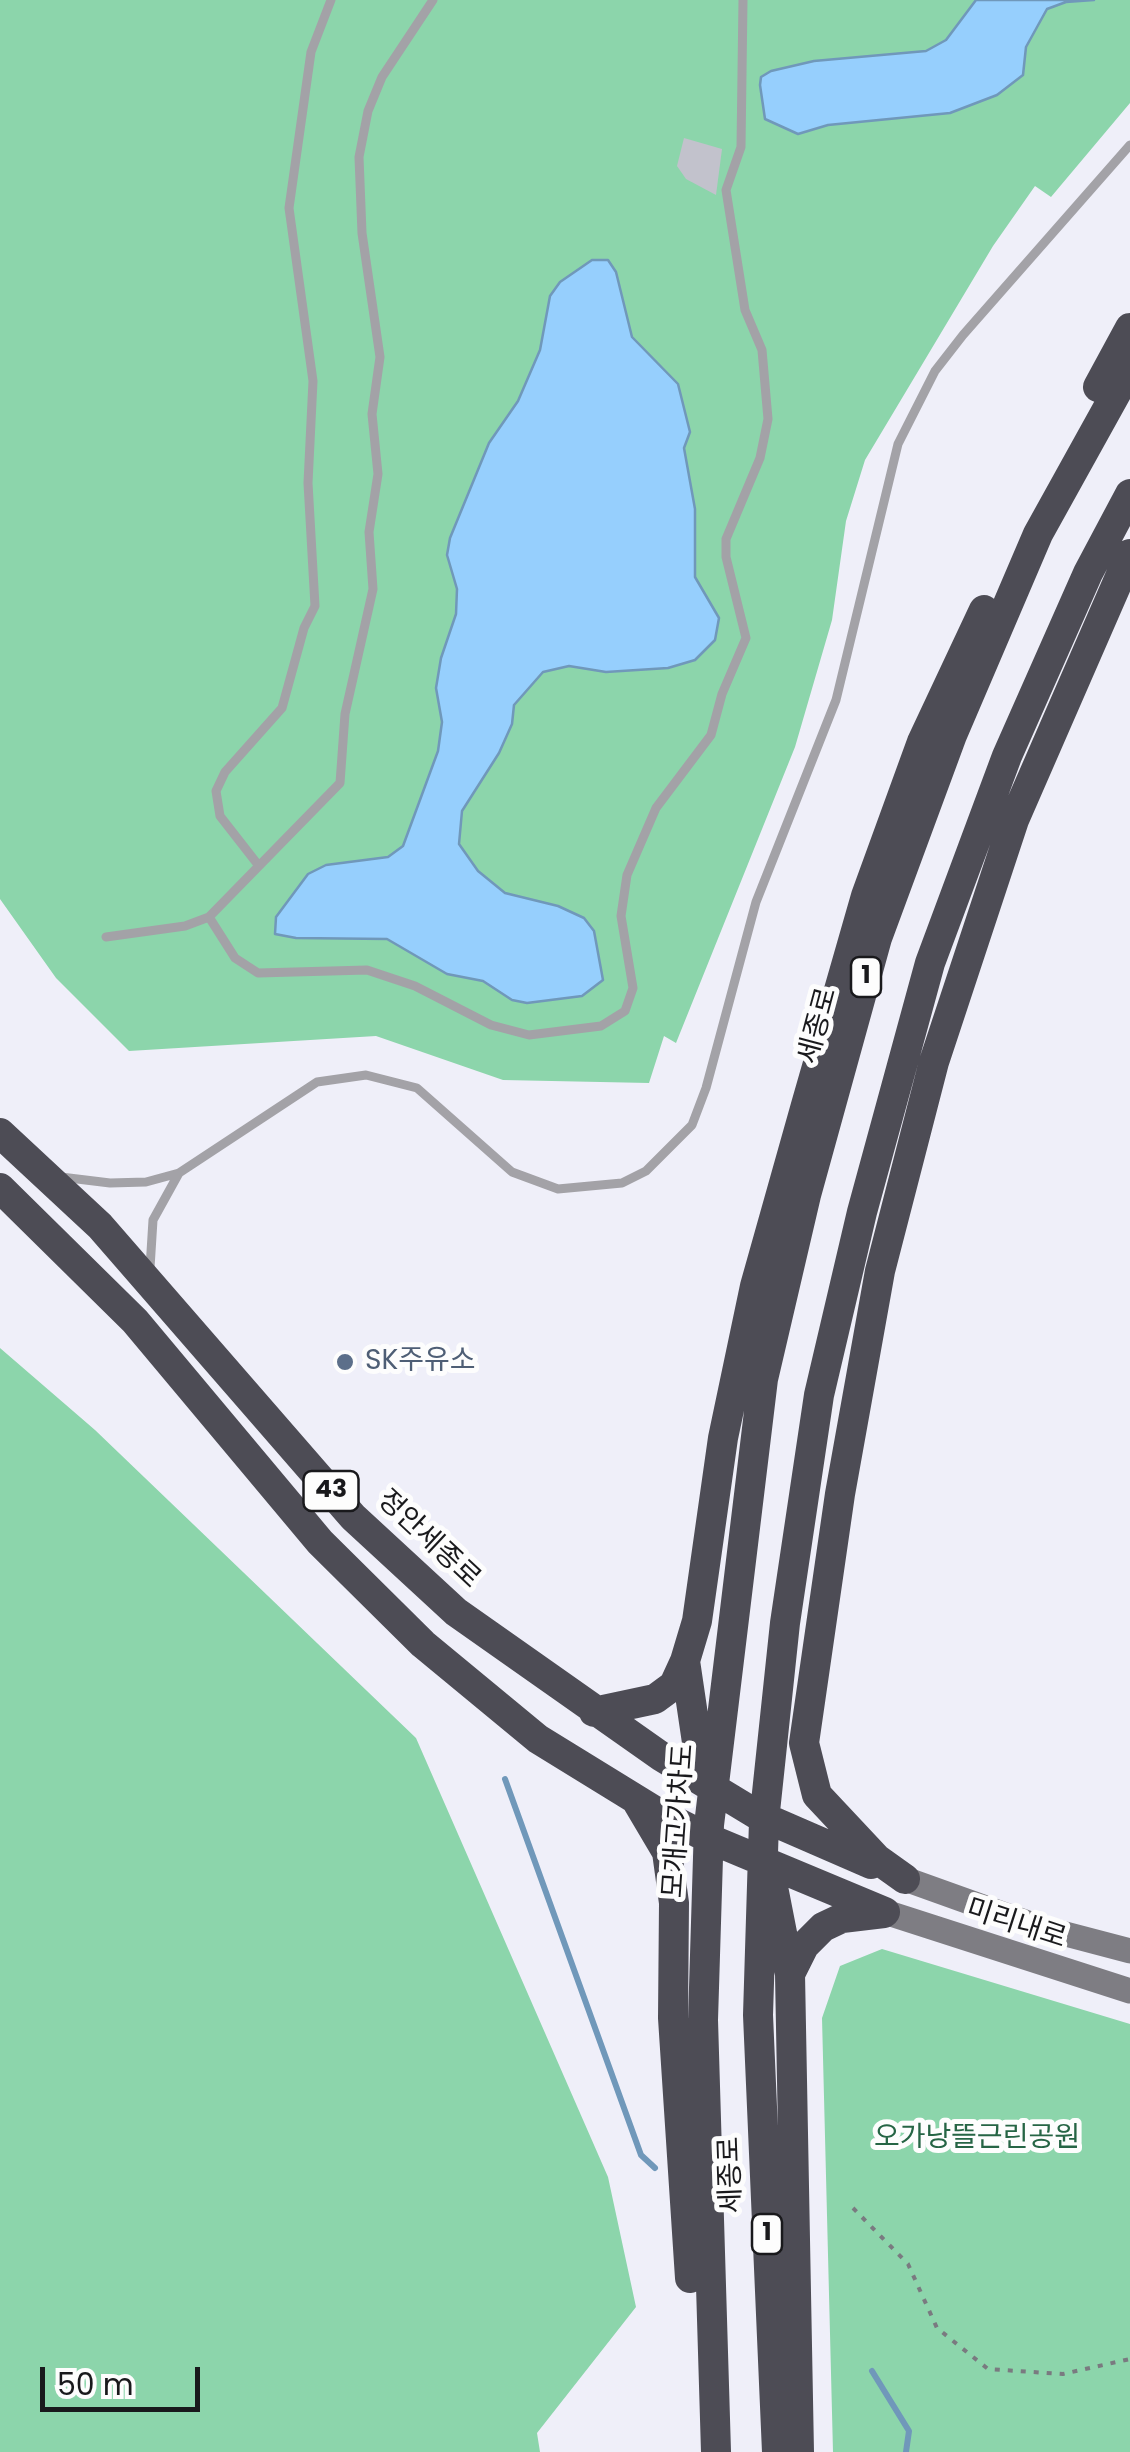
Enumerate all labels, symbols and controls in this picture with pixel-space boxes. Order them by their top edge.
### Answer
road number: 1 [851,957,881,997]
street label: 세종로 [793,984,845,1068]
place label: SK주유소 [365,1345,475,1379]
marker: SK주유소 [334,1351,356,1373]
road number: 43 [304,1471,358,1511]
street label: 정안세종로 [369,1484,487,1596]
street label: 모개고가차도 [658,1743,702,1899]
street label: 미리내로 [962,1893,1070,1957]
park label: 오가낭뜰근린공원 [874,2122,1080,2156]
street label: 세종로 [714,2136,750,2214]
road number: 1 [752,2214,782,2254]
scale bar [45,2347,205,2409]
text: 50 m [57,2363,134,2406]

